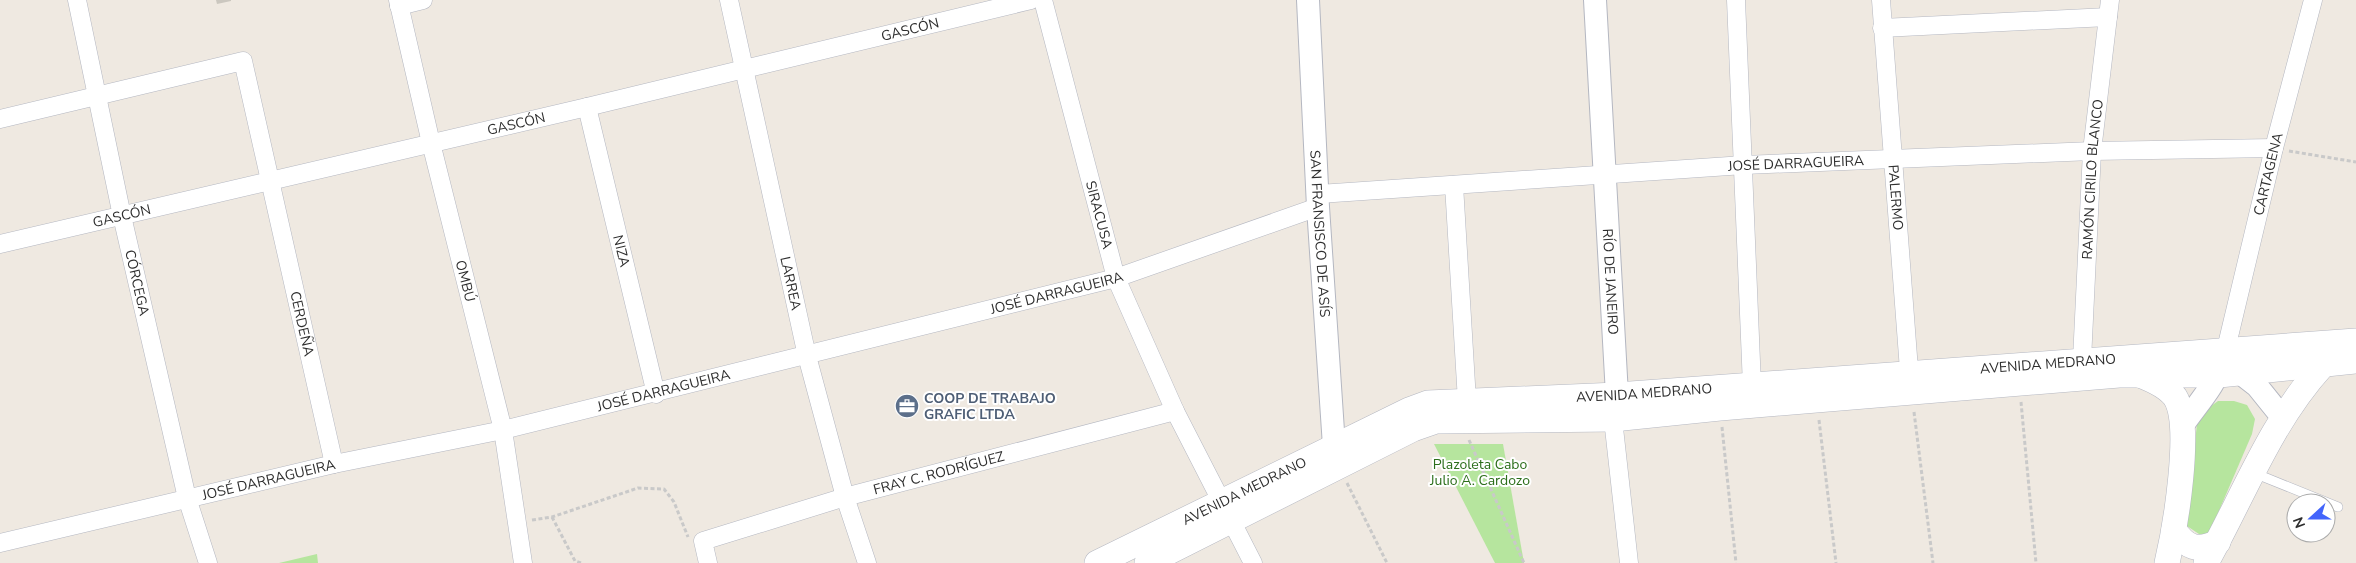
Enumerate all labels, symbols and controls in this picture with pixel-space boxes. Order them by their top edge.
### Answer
street label: GASCÓN [879,13,941,46]
street label: RAMÓN CIRILO BLANCO [2078,98,2108,260]
street label: GASCÓN [485,108,547,140]
street label: CARTAGENA [2249,130,2288,218]
street label: SAN FRANSISCO DE ASÍS [1305,150,1334,318]
street label: JOSÉ DARRAGUEIRA [1726,151,1864,176]
street label: PALERMO [1883,164,1907,231]
street label: SIRACUSA [1081,179,1117,251]
street label: GASCÓN [91,200,153,232]
street label: RÍO DE JANEIRO [1598,228,1623,335]
street label: NIZA [608,233,634,269]
street label: CÓRCEGA [120,248,154,318]
street label: LARREA [775,255,806,312]
street label: OMBÚ [451,258,480,304]
street label: JOSÉ DARRAGUEIRA [987,267,1126,319]
street label: CERDEÑA [285,289,318,358]
street label: AVENIDA MEDRANO [1979,350,2117,378]
street label: JOSÉ DARRAGUEIRA [594,365,732,417]
street label: AVENIDA MEDRANO [1576,379,1713,407]
place label: COOP DE TRABAJO GRAFIC LTDA [924,389,1056,424]
office icon: COOP DE TRABAJO GRAFIC LTDA [894,393,920,419]
street label: FRAY C. RODRÍGUEZ [871,447,1006,499]
street label: AVENIDA MEDRANO [1179,453,1310,530]
street label: JOSÉ DARRAGUEIRA [199,455,337,505]
park label: Plazoleta Cabo Julio A. Cardozo [1429,455,1530,490]
north arrow [2286,493,2336,543]
text: N [2289,514,2310,531]

